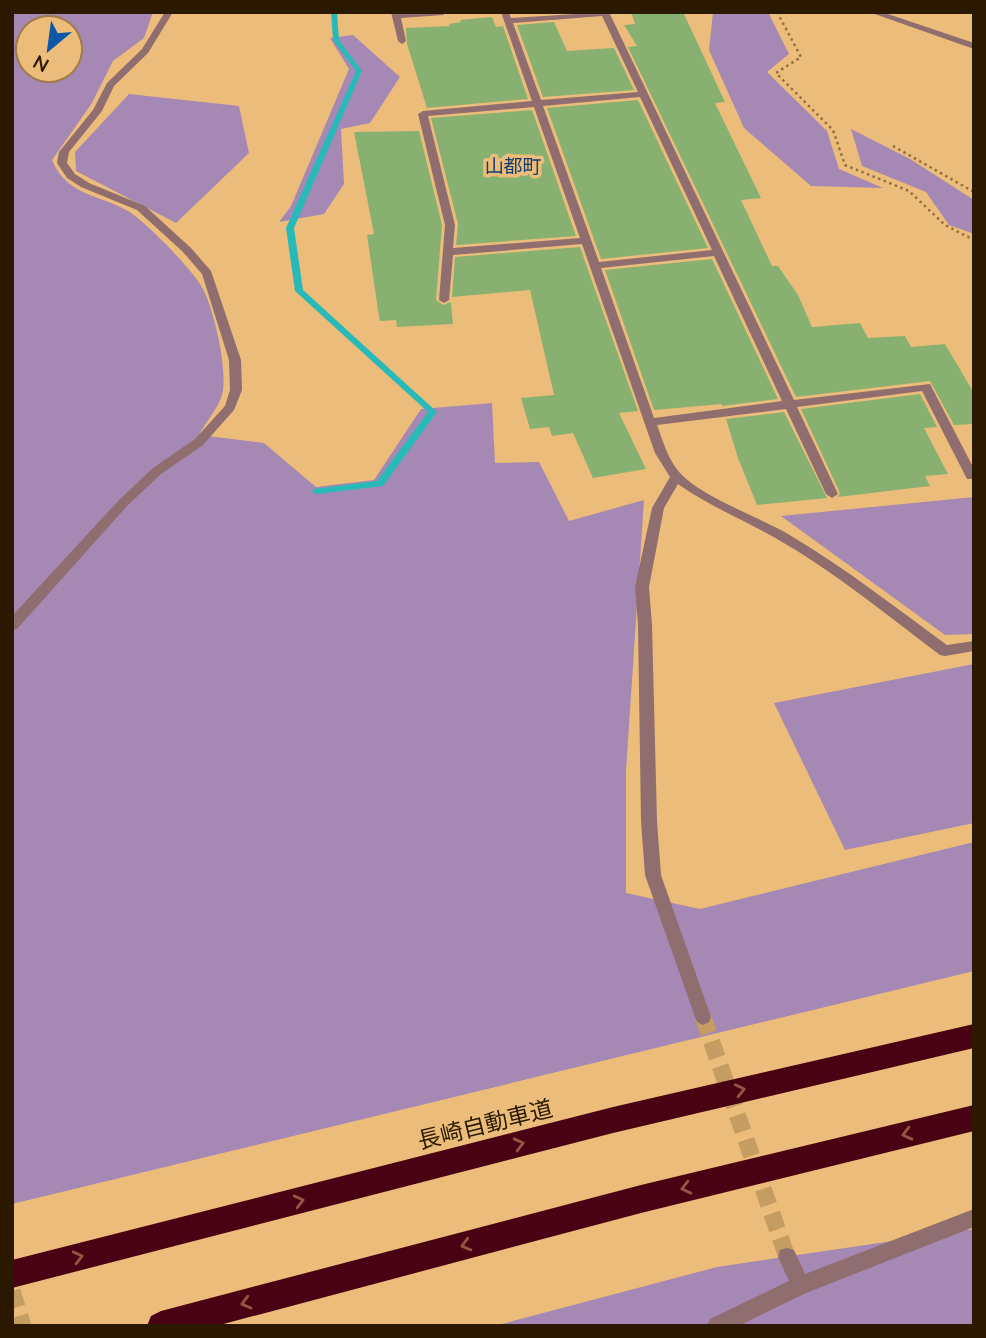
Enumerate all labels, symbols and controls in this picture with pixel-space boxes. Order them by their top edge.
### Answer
north arrow [14,14,84,84]
text: N [29,50,53,78]
district label: 山都町 [484,154,542,178]
one-way arrow [734,1084,746,1098]
street label: 長崎自動車道 [415,1093,555,1155]
one-way arrow [901,1126,913,1141]
one-way arrow [513,1138,525,1152]
one-way arrow [680,1180,692,1194]
one-way arrow [293,1195,305,1209]
one-way arrow [460,1237,472,1251]
one-way arrow [72,1251,84,1265]
one-way arrow [240,1295,252,1309]

